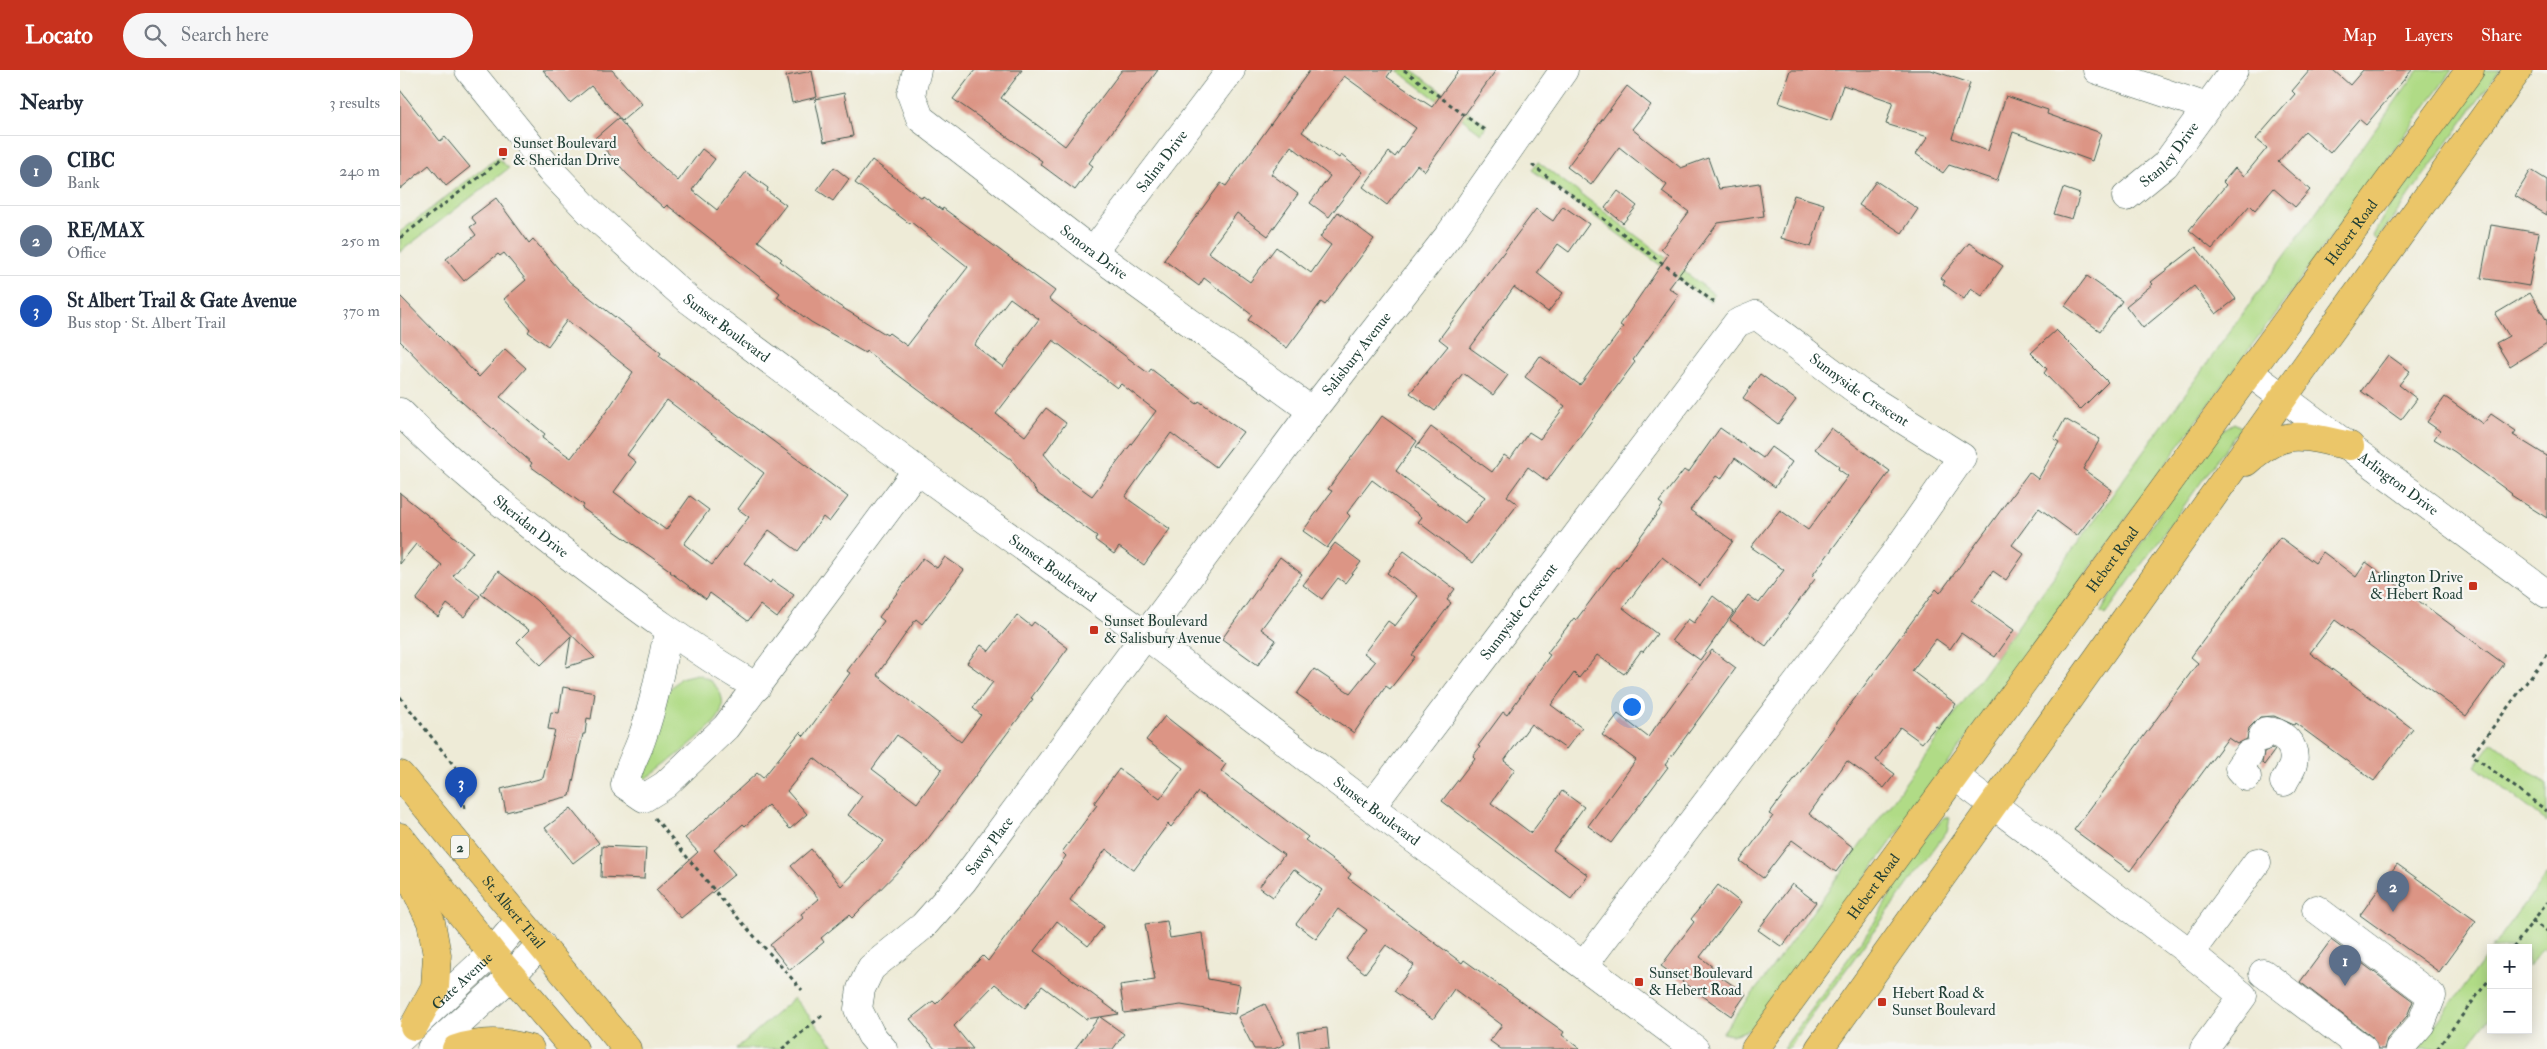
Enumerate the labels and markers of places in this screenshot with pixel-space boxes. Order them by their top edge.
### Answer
place label: Sunset Boulevard & Sheridan Drive [513,134,619,170]
marker: Sunset Boulevard & Sheridan Drive [497,146,509,158]
place label: Arlington Drive & Hebert Road [2367,568,2464,604]
marker: Arlington Drive & Hebert Road [2467,580,2479,592]
place label: Sunset Boulevard & Salisbury Avenue [1104,612,1221,648]
marker: Sunset Boulevard & Salisbury Avenue [1088,624,1100,636]
pin: 3 [445,767,477,808]
pin: 2 [2377,871,2409,912]
pin: 1 [2329,945,2361,986]
place label: Sunset Boulevard & Hebert Road [1649,964,1753,1000]
marker: Sunset Boulevard & Hebert Road [1633,976,1645,988]
place label: Hebert Road & Sunset Boulevard [1892,984,1996,1020]
marker: Hebert Road & Sunset Boulevard [1876,996,1888,1008]

